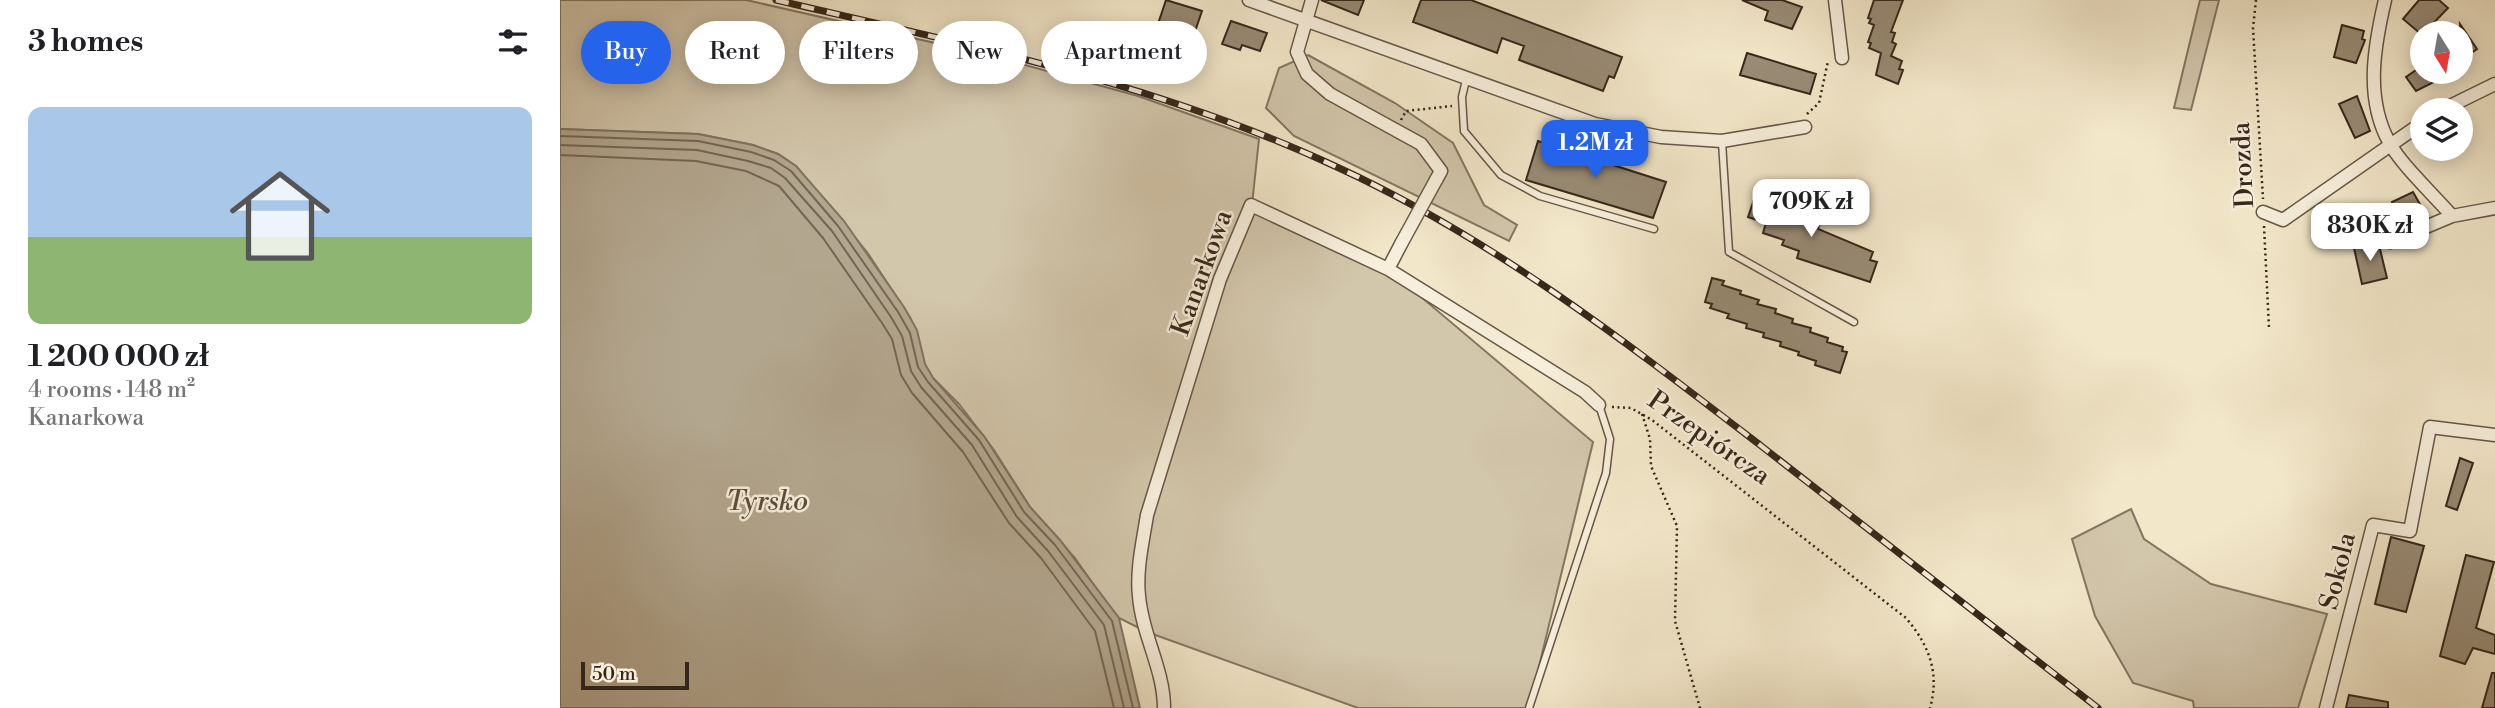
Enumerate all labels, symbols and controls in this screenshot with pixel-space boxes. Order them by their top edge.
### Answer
chip: Buy [581,21,671,84]
chip: Rent [685,21,785,84]
chip: Filters [799,21,918,84]
chip: New [932,21,1027,84]
chip: Apartment [1041,21,1207,84]
north arrow [2410,21,2473,84]
map controls [2410,21,2473,161]
text: 3 homes [28,23,143,61]
icon: filters [494,23,532,61]
button: layers [2410,98,2473,161]
pin: 1.2M zł [1530,120,1660,180]
street label: Drozda [2225,120,2261,209]
text: 1.2M zł [1557,129,1633,157]
icon: home [217,153,343,279]
pin: 709K zł [1746,180,1876,239]
text: 709K zł [1769,188,1853,216]
pin: 830K zł [2305,204,2435,263]
street label: Kanarkowa [1164,205,1240,340]
text: 830K zł [2327,212,2413,240]
text: 1 200 000 zł [28,338,209,376]
text: 4 rooms · 148 m² [28,376,195,404]
street label: Przepiórcza [1641,384,1777,492]
text: Kanarkowa [28,404,144,432]
water label: Tyrsko [726,484,808,519]
street label: Sokola [2313,528,2363,613]
scale bar [581,659,690,691]
text: 50 m [592,662,636,686]

